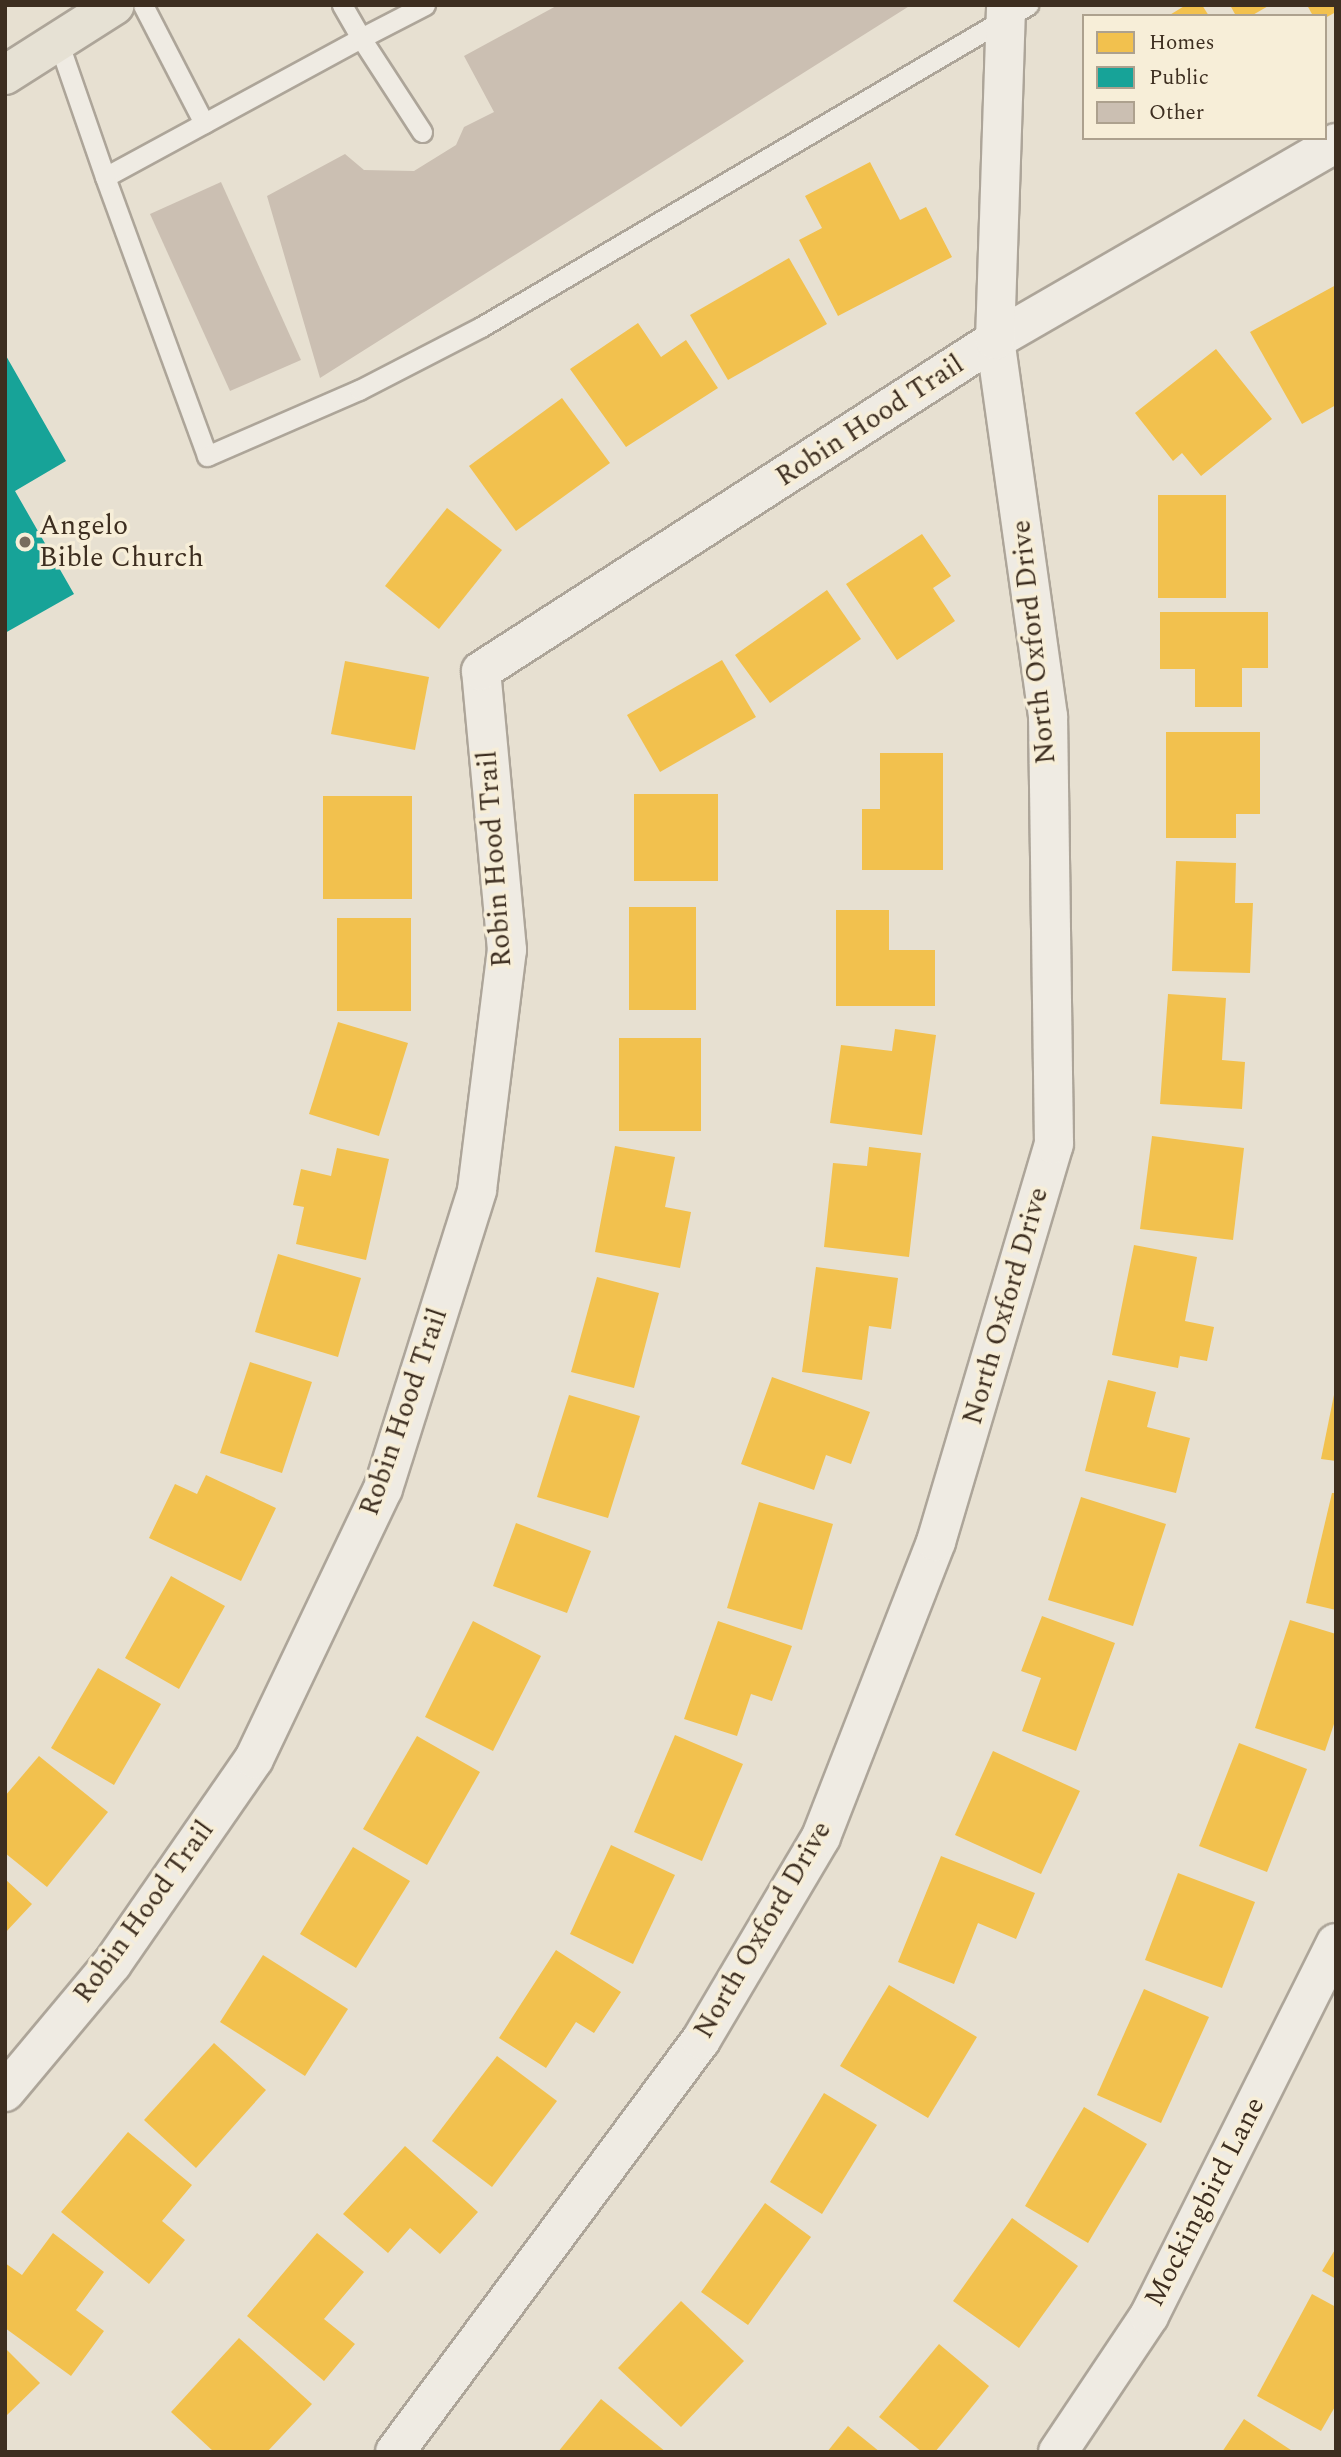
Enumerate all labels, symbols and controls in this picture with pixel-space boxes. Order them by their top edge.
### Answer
legend [1082,14,1327,140]
text: Homes [1149,27,1215,59]
text: Public [1149,62,1209,94]
text: Other [1149,97,1204,129]
street label: Robin Hood Trail [770,348,970,494]
place label: Angelo Bible Church [39,509,204,575]
street label: North Oxford Drive [1004,518,1064,766]
marker: Angelo Bible Church [17,534,33,550]
street label: Robin Hood Trail [471,749,519,969]
street label: North Oxford Drive [956,1183,1056,1429]
street label: Robin Hood Trail [353,1304,455,1520]
street label: Robin Hood Trail [67,1814,221,2010]
street label: North Oxford Drive [687,1815,839,2045]
street label: Mockingbird Lane [1138,2092,1272,2312]

